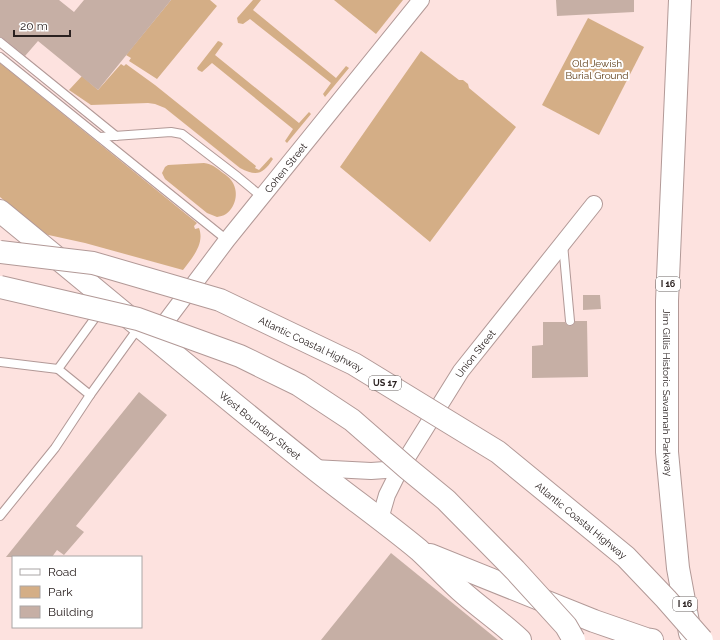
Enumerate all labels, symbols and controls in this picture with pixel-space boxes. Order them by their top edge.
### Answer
scale bar [14,12,70,38]
text: 20 m [20,19,48,33]
park label: Old Jewish Burial Ground [565,58,629,81]
street label: Cohen Street [262,140,309,195]
road number: I 16 [656,277,680,291]
street label: Jim Gillis Historic Savannah Parkway [662,309,675,477]
street label: Atlantic Coastal Highway [257,314,366,374]
street label: Union Street [453,327,498,379]
road number: US 17 [369,376,401,390]
street label: West Boundary Street [217,389,304,462]
street label: Atlantic Coastal Highway [534,480,630,561]
legend [12,556,142,628]
text: Road [48,565,77,579]
text: Park [48,585,73,599]
road number: I 16 [673,597,697,611]
text: Building [48,605,94,619]

